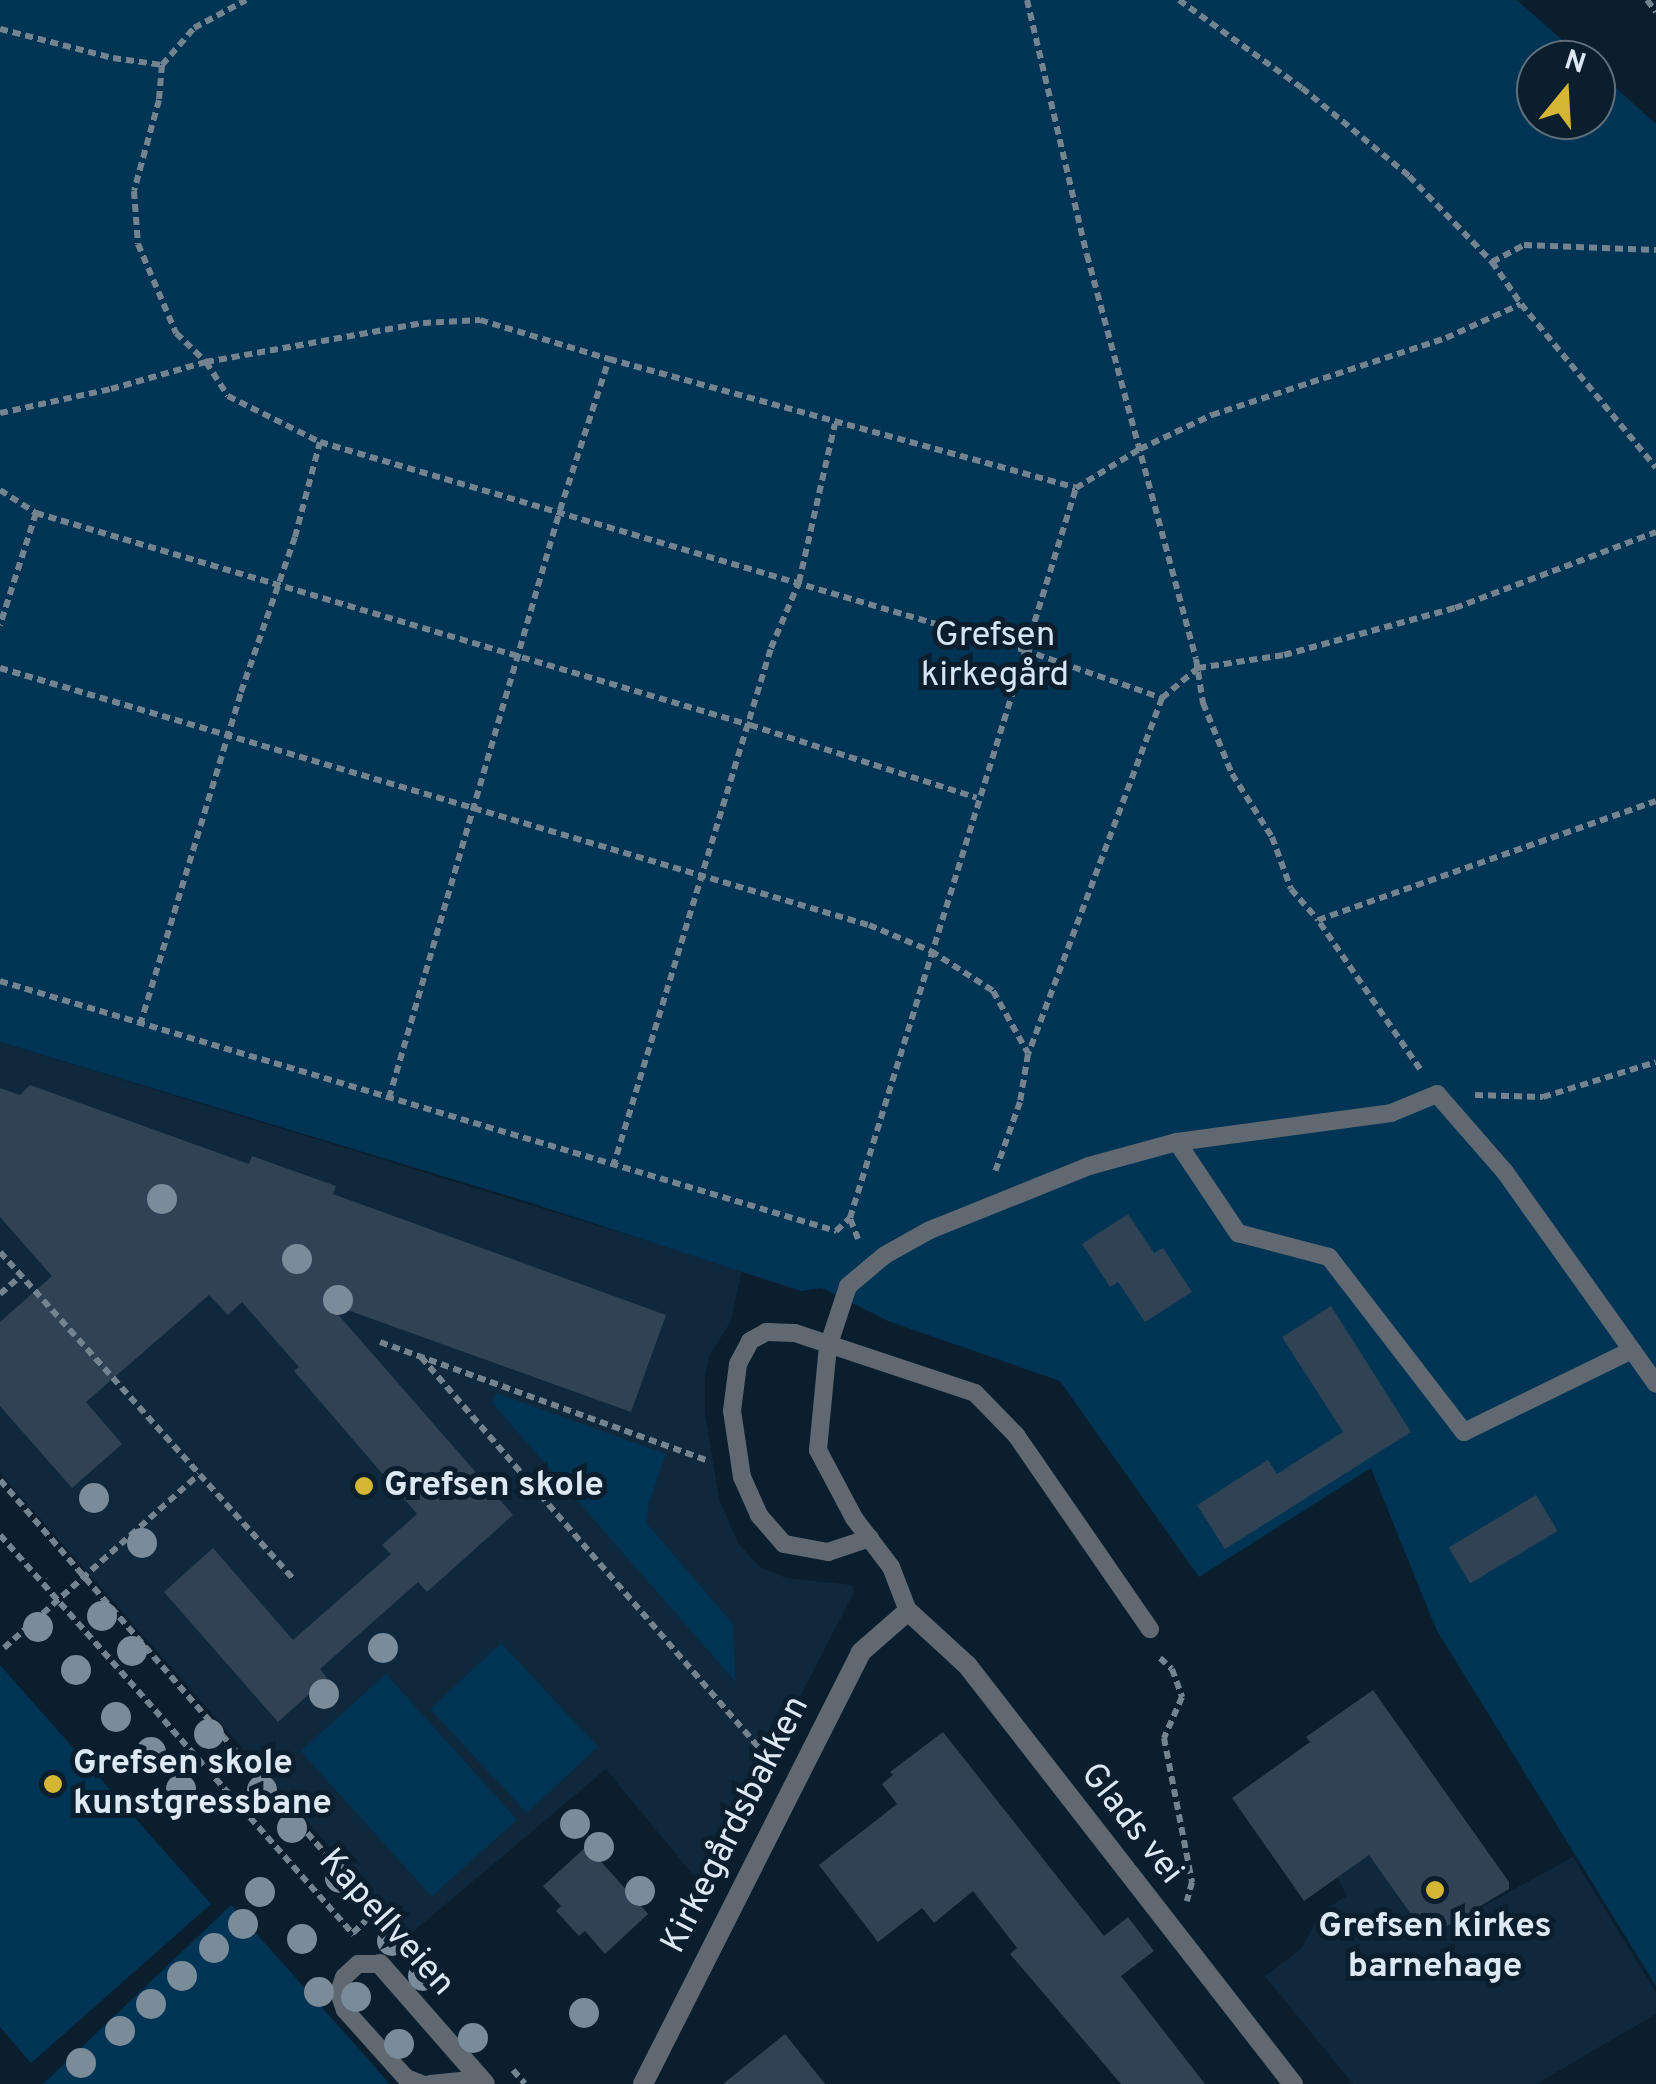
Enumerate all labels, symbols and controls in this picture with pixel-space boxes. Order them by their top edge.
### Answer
north arrow [1516,40,1616,140]
text: N [1560,43,1590,84]
park label: Grefsen kirkegård [921,615,1069,697]
place label: Grefsen skole [384,1465,604,1507]
marker: Grefsen skole [353,1475,375,1497]
street label: Kirkegårdsbakken [653,1689,819,1961]
place label: Grefsen skole kunstgressbane [73,1743,332,1825]
street label: Glads vei [1071,1755,1191,1893]
marker: Grefsen skole kunstgressbane [42,1773,64,1795]
street label: Kapellveien [309,1841,463,2005]
marker: Grefsen kirkes barnehage [1424,1879,1446,1901]
place label: Grefsen kirkes barnehage [1318,1906,1552,1988]

